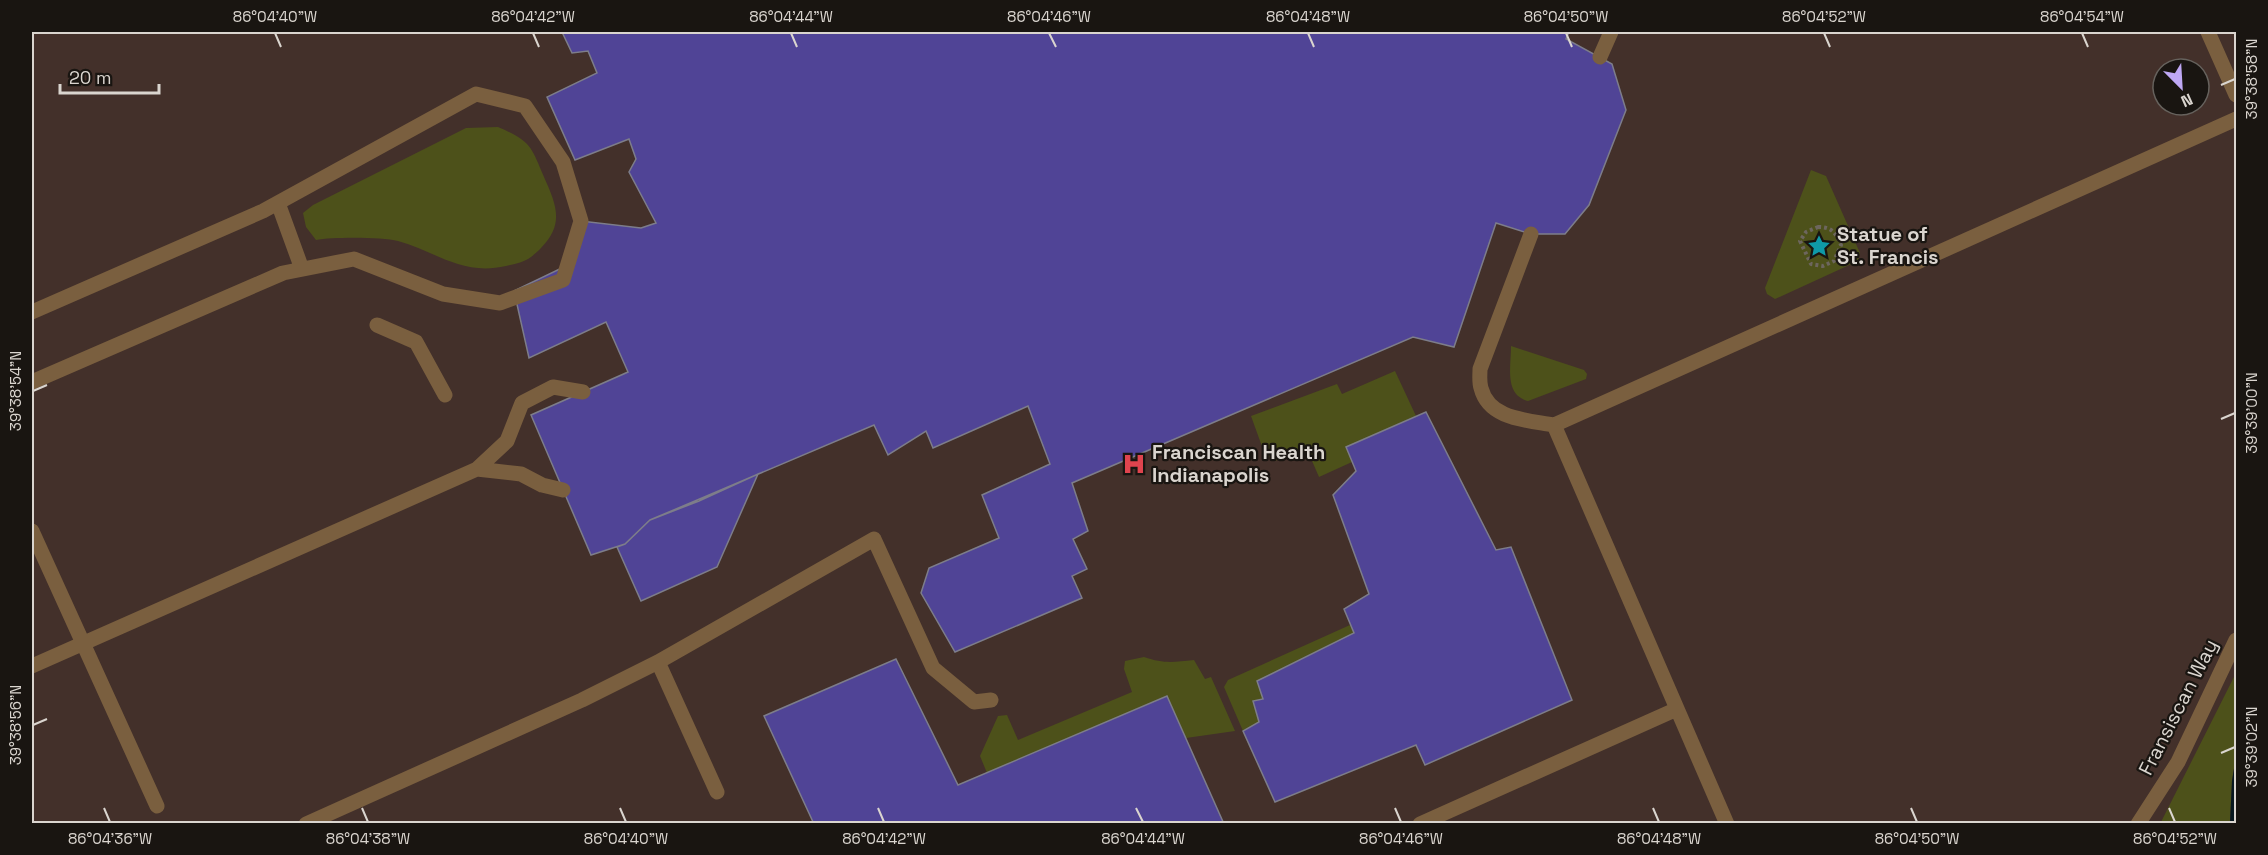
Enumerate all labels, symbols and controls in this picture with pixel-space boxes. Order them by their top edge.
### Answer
text: 86°04'40"W [233,7,317,26]
text: 86°04'42"W [491,7,575,26]
text: 86°04'44"W [749,7,833,26]
text: 86°04'46"W [1007,7,1091,26]
text: 86°04'48"W [1266,7,1350,26]
text: 86°04'50"W [1524,7,1608,26]
text: 86°04'52"W [1782,7,1866,26]
text: 86°04'54"W [2040,7,2124,26]
text: 39°38'58"N [2242,39,2261,119]
scale bar [60,57,159,95]
north arrow [2151,57,2211,117]
text: 20 m [69,66,112,89]
text: N [2178,88,2196,112]
place label: Statue of St. Francis [1837,221,1938,270]
place icon: Statue of St. Francis [1806,233,1832,259]
text: 39°38'54"N [6,351,25,431]
text: 39°39'00"N [2242,372,2261,454]
place label: Franciscan Health Indianapolis [1152,439,1325,488]
hospital icon: Franciscan Health Indianapolis [1121,451,1147,477]
street label: Fransiscan Way [2133,635,2223,779]
text: 39°38'56"N [6,685,25,765]
text: 39°39'02"N [2242,707,2261,787]
text: 86°04'36"W [68,829,152,848]
text: 86°04'38"W [326,829,410,848]
text: 86°04'40"W [584,829,668,848]
text: 86°04'42"W [842,829,926,848]
text: 86°04'44"W [1101,829,1185,848]
text: 86°04'46"W [1359,829,1443,848]
text: 86°04'48"W [1617,829,1701,848]
text: 86°04'50"W [1875,829,1959,848]
text: 86°04'52"W [2133,829,2217,848]

